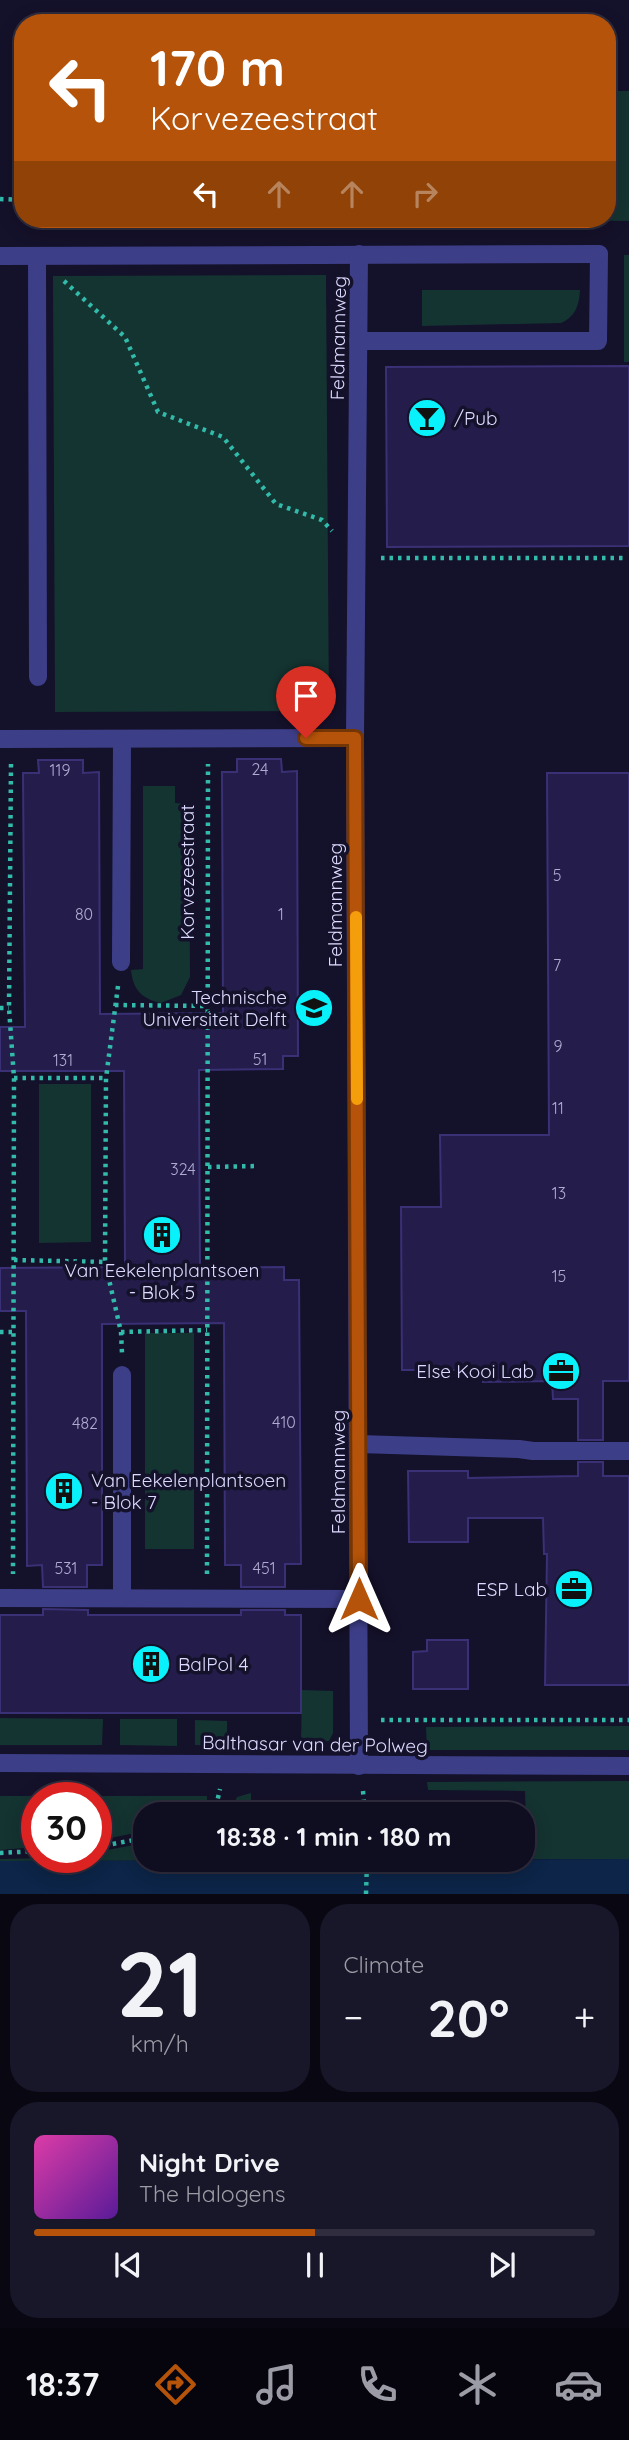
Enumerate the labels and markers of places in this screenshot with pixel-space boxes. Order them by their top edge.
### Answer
bar icon: /Pub [406,397,448,439]
place label: /Pub [454,406,497,430]
pin [276,666,336,738]
place label: Technische Universiteit Delft [142,985,287,1031]
school or university icon: Technische Universiteit Delft [293,987,335,1029]
building icon: Van Eekelenplantsoen - Blok 5 [141,1214,183,1256]
place label: Van Eekelenplantsoen - Blok 5 [64,1258,260,1304]
office icon: Else Kooi Lab [540,1350,582,1392]
place label: Else Kooi Lab [416,1359,534,1383]
place label: Van Eekelenplantsoen - Blok 7 [91,1468,286,1514]
building icon: Van Eekelenplantsoen - Blok 7 [43,1470,85,1512]
office icon: ESP Lab [553,1568,595,1610]
place label: ESP Lab [476,1577,547,1601]
building icon: BalPol 4 [130,1643,172,1685]
place label: BalPol 4 [178,1652,248,1676]

